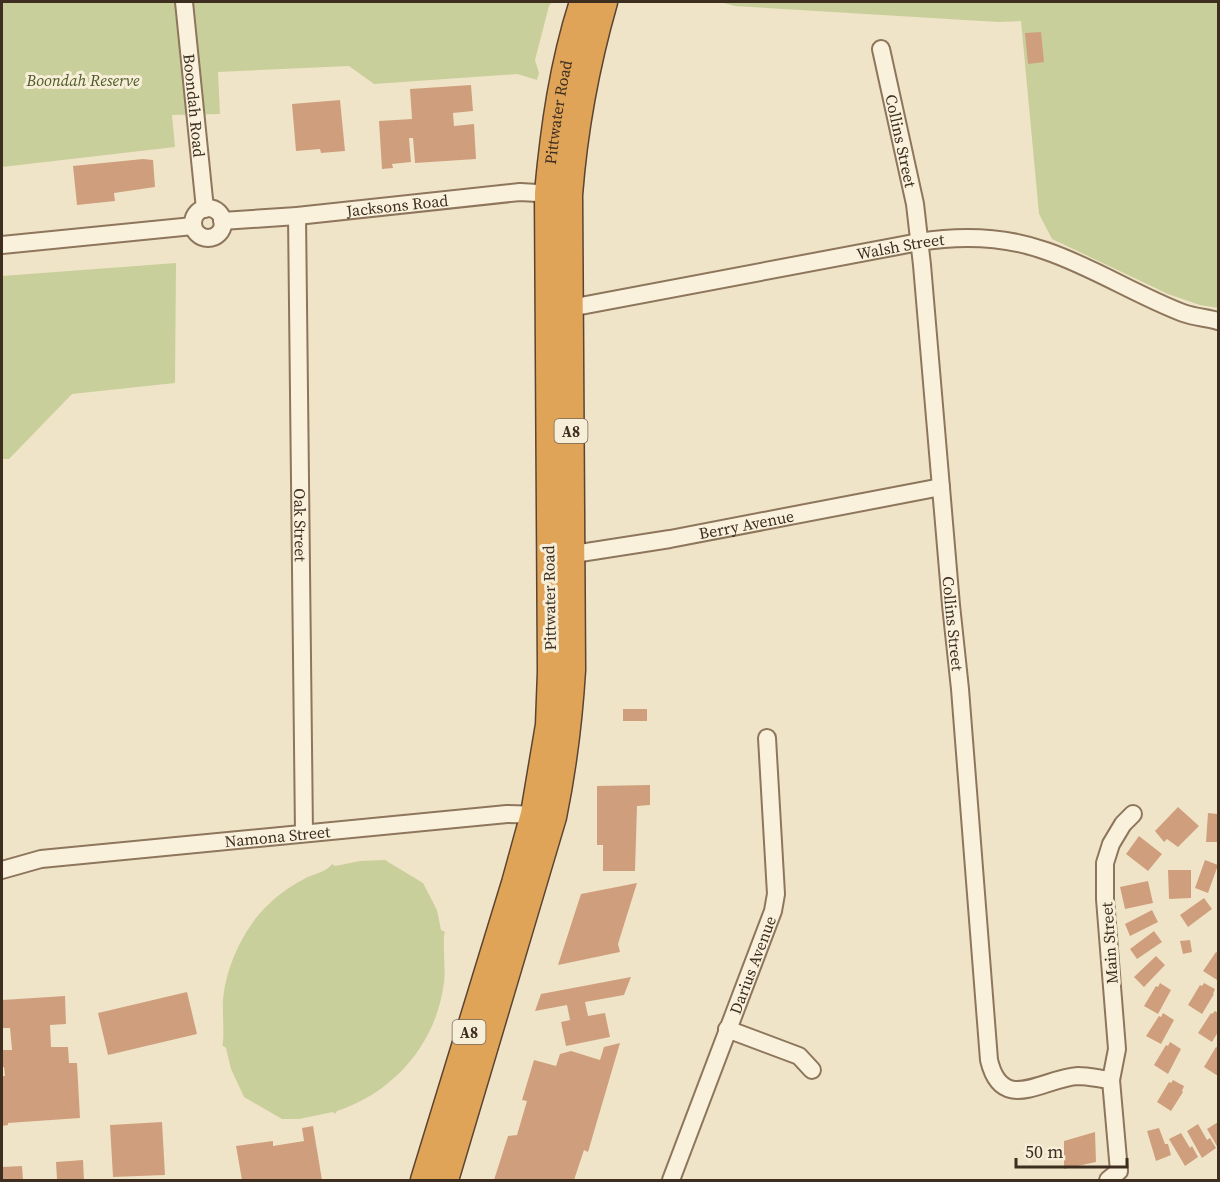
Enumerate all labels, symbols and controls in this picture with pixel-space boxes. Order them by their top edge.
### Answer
street label: Boondah Road [178,53,211,158]
street label: Pittwater Road [539,58,577,166]
park label: Boondah Reserve [26,69,140,91]
street label: Collins Street [880,92,922,190]
street label: Jacksons Road [344,189,449,222]
street label: Walsh Street [854,228,946,265]
road number: A8 [554,419,588,443]
street label: Oak Street [289,488,312,563]
street label: Berry Avenue [697,504,796,544]
street label: Pittwater Road [537,545,561,651]
street label: Collins Street [938,575,969,673]
street label: Namona Street [224,820,332,852]
street label: Main Street [1095,901,1123,985]
street label: Darius Avenue [724,913,781,1017]
road number: A8 [452,1020,486,1044]
scale bar [1016,1131,1127,1169]
text: 50 m [1025,1139,1063,1164]

